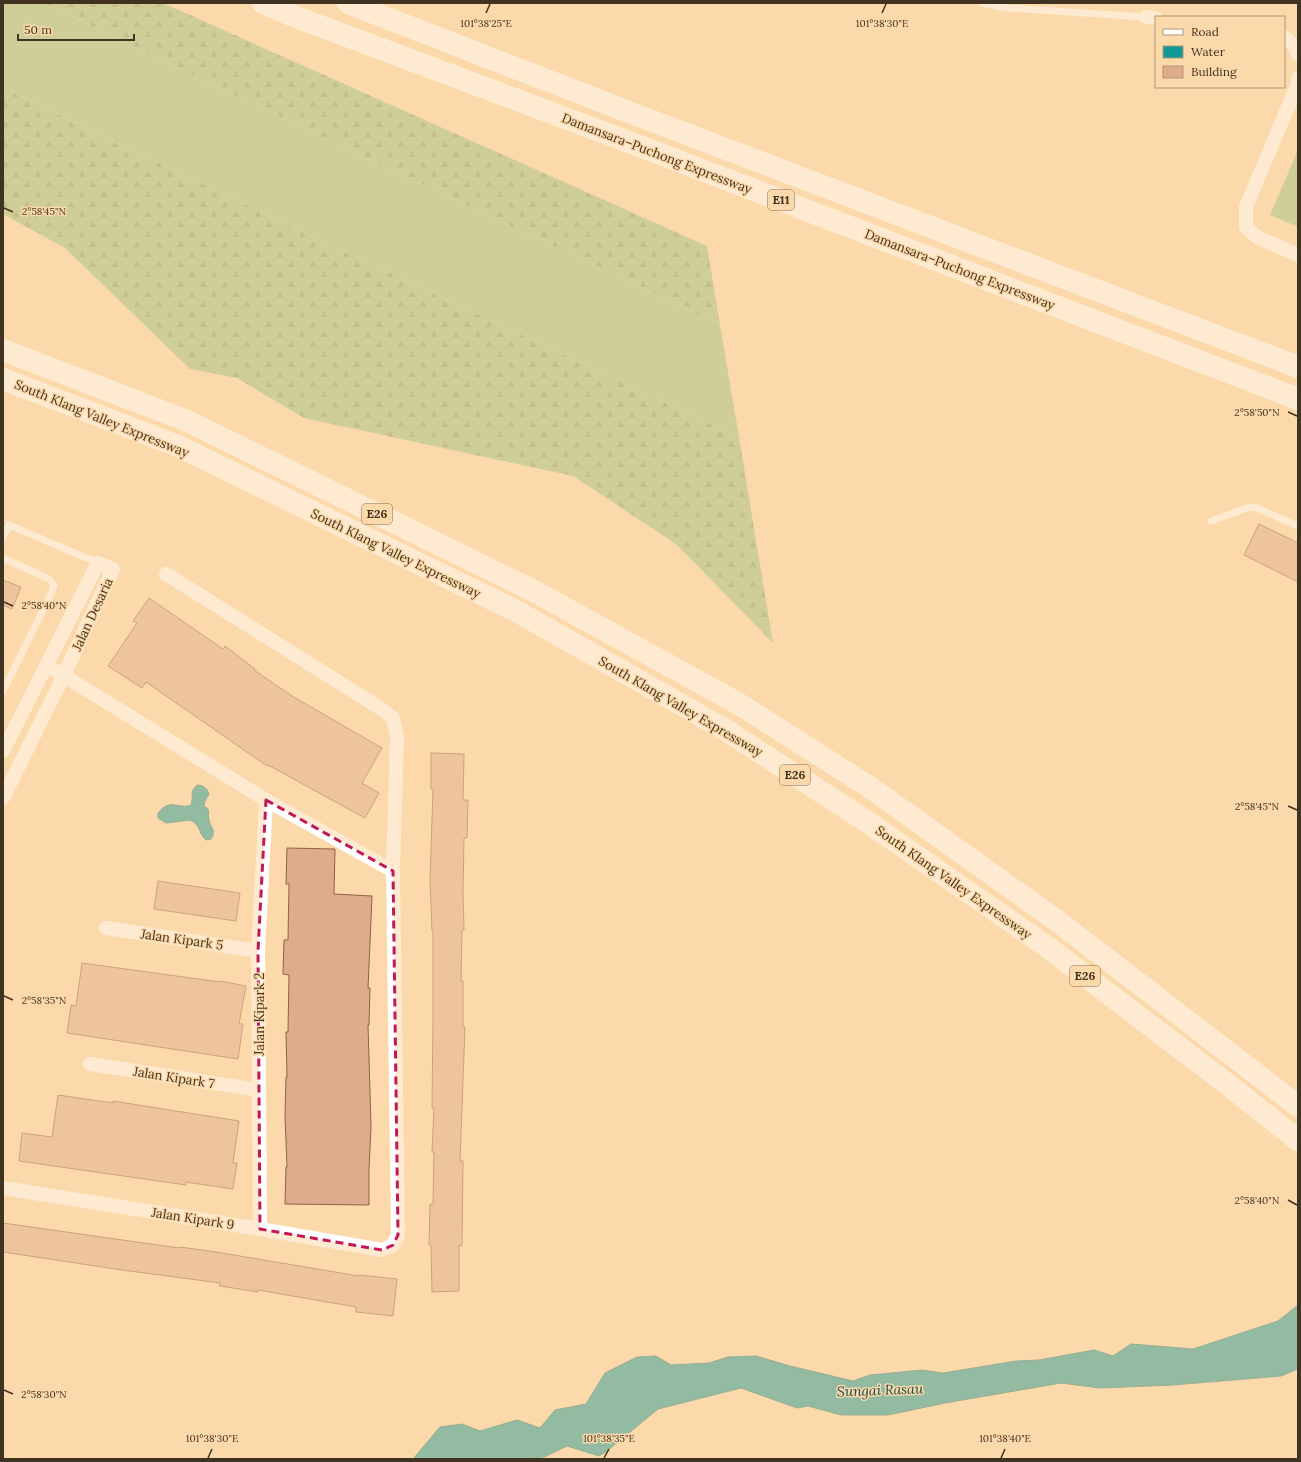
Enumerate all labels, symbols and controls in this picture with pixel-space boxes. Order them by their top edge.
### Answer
scale bar [18,16,134,42]
legend [1155,16,1285,88]
text: 101°38'25"E [460,17,512,30]
text: 101°38'30"E [856,17,908,30]
text: 50 m [24,22,52,37]
text: Road [1191,24,1219,39]
text: Water [1191,44,1226,59]
text: Building [1191,64,1237,79]
street label: Damansara–Puchong Expressway [559,109,755,198]
road number: E11 [768,190,794,210]
text: 2°58'45"N [22,205,66,218]
street label: Damansara–Puchong Expressway [862,225,1058,314]
street label: South Klang Valley Expressway [12,376,192,461]
text: 2°58'50"N [1234,406,1280,419]
road number: E26 [362,504,392,524]
street label: South Klang Valley Expressway [308,505,484,602]
street label: Jalan Desaria [68,575,117,654]
text: 2°58'40"N [22,599,67,612]
street label: South Klang Valley Expressway [596,652,766,761]
road number: E26 [780,765,810,785]
text: 2°58'45"N [1235,800,1279,813]
street label: South Klang Valley Expressway [872,822,1035,943]
street label: Jalan Kipark 5 [139,925,224,954]
road number: E26 [1070,966,1100,986]
street label: Jalan Kipark 2 [251,973,268,1056]
text: 2°58'35"N [22,994,67,1007]
street label: Jalan Kipark 7 [131,1063,216,1092]
text: 2°58'40"N [1235,1194,1280,1207]
street label: Jalan Kipark 9 [149,1203,235,1233]
water label: Sungai Rasau [837,1379,924,1401]
text: 2°58'30"N [21,1388,67,1401]
text: 101°38'30"E [186,1432,238,1445]
text: 101°38'35"E [583,1432,635,1445]
text: 101°38'40"E [979,1432,1031,1445]

